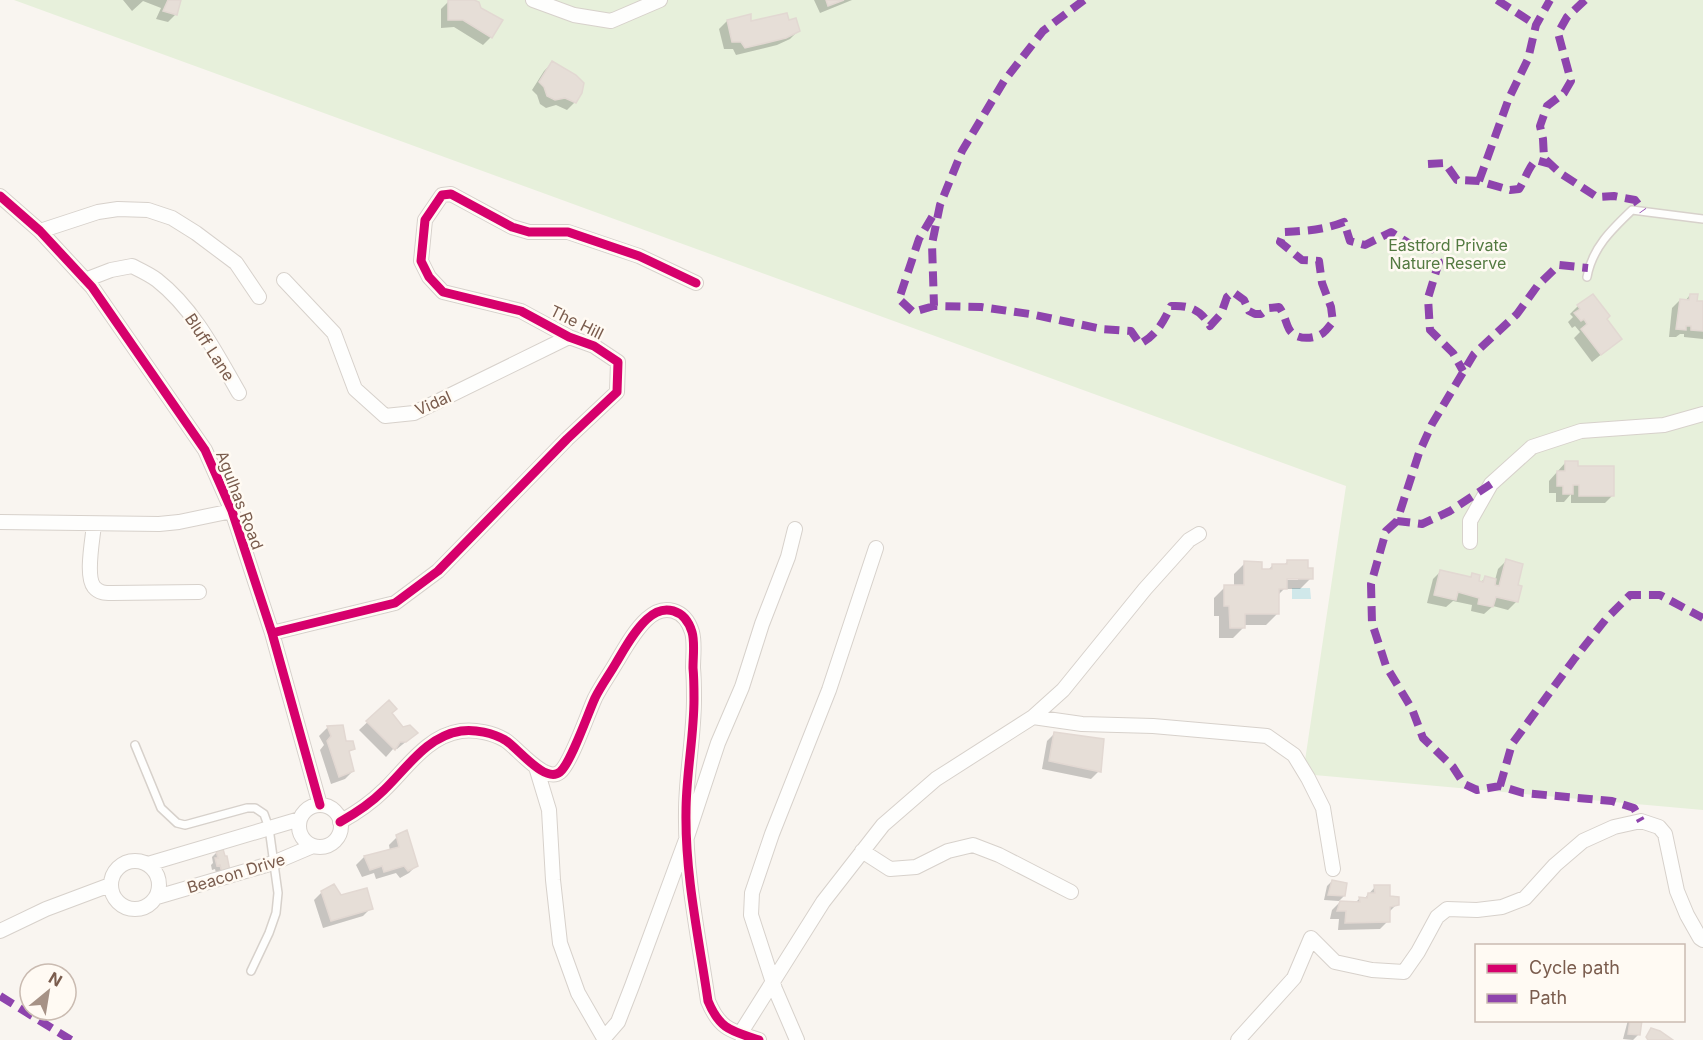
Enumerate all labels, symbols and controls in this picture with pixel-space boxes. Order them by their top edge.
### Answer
park label: Eastford Private Nature Reserve [1388,235,1508,273]
street label: The Hill [547,300,607,344]
street label: Bluff Lane [181,310,239,384]
street label: Vidal [412,386,454,420]
street label: Agulhas Road [212,448,268,552]
street label: Beacon Drive [185,849,287,897]
legend [1475,944,1685,1022]
text: Cycle path [1529,957,1620,978]
north arrow [18,962,78,1022]
text: N [45,967,66,991]
text: Path [1529,987,1567,1008]

